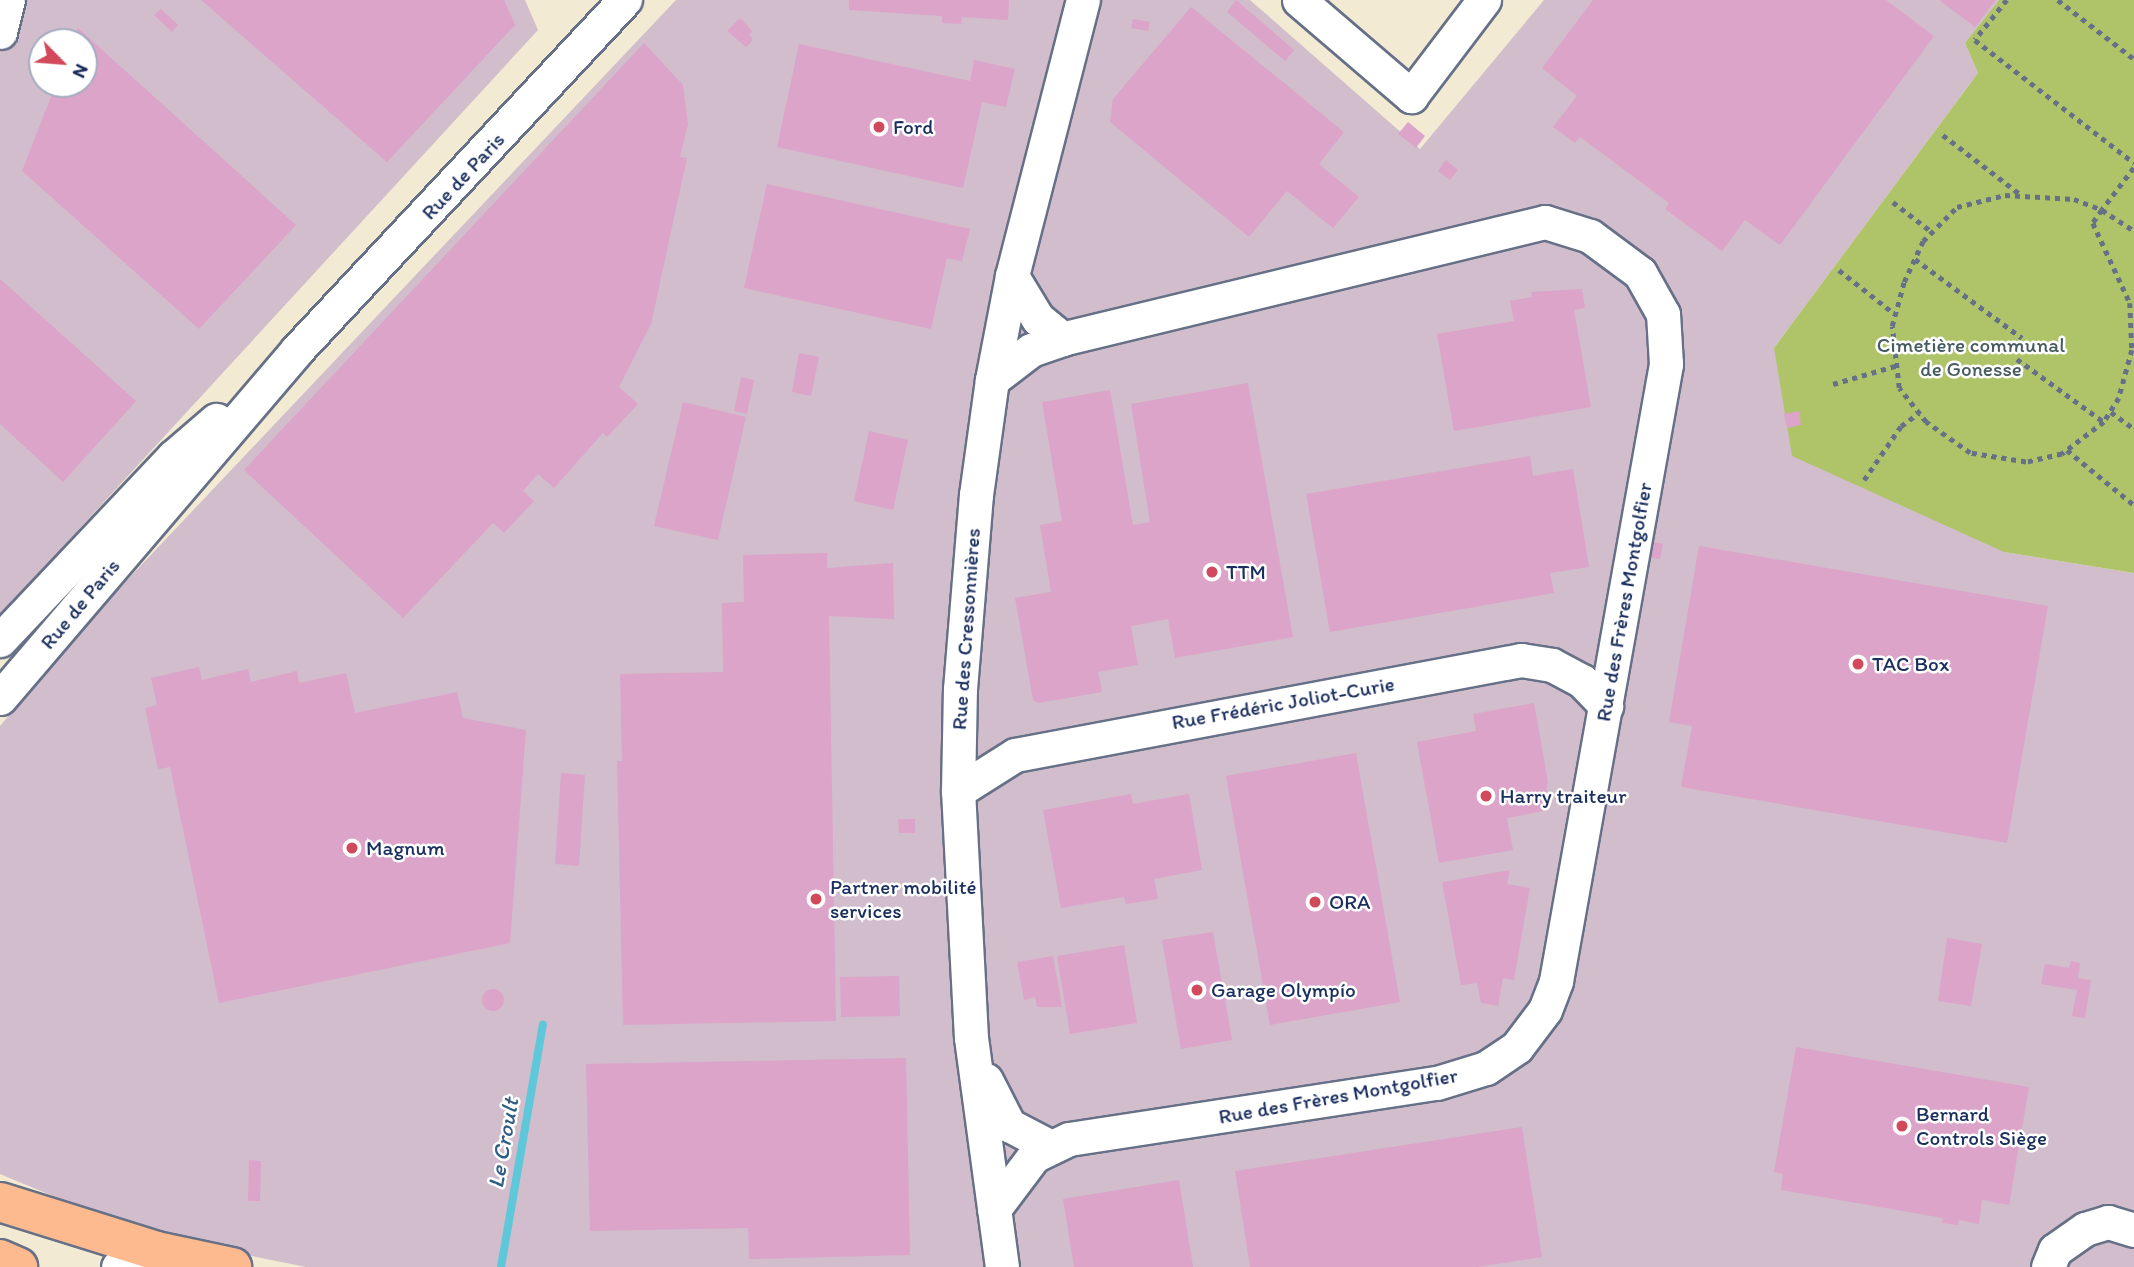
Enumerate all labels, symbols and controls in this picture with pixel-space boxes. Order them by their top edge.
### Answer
north arrow [28,28,98,98]
text: N [68,61,94,82]
place label: Ford [893,114,933,140]
marker: Ford [871,119,887,135]
street label: Rue de Paris [416,127,510,225]
park label: Cimetière communal de Gonesse [1877,332,2065,382]
street label: Rue des Frères Montgolfier [1591,481,1657,723]
street label: Rue des Cressonnières [946,527,986,731]
street label: Rue de Paris [35,554,125,654]
place label: TTM [1226,559,1266,585]
marker: TTM [1204,564,1220,580]
place label: TAC Box [1872,651,1949,677]
marker: TAC Box [1850,656,1866,672]
street label: Rue Frédéric Joliot-Curie [1170,671,1396,735]
place label: Harry traiteur [1500,783,1626,809]
marker: Harry traiteur [1478,788,1494,804]
place label: Magnum [366,835,445,861]
marker: Magnum [344,840,360,856]
place label: Partner mobilité services [830,874,977,924]
place label: ORA [1329,889,1370,915]
marker: Partner mobilité services [808,891,824,907]
marker: ORA [1307,894,1323,910]
place label: Garage Olympío [1211,977,1357,1003]
marker: Garage Olympío [1189,982,1205,998]
street label: Rue des Frères Montgolfier [1217,1063,1459,1129]
water label: Le Croult [482,1096,524,1190]
place label: Bernard Controls Siège [1916,1101,2047,1151]
marker: Bernard Controls Siège [1894,1118,1910,1134]

